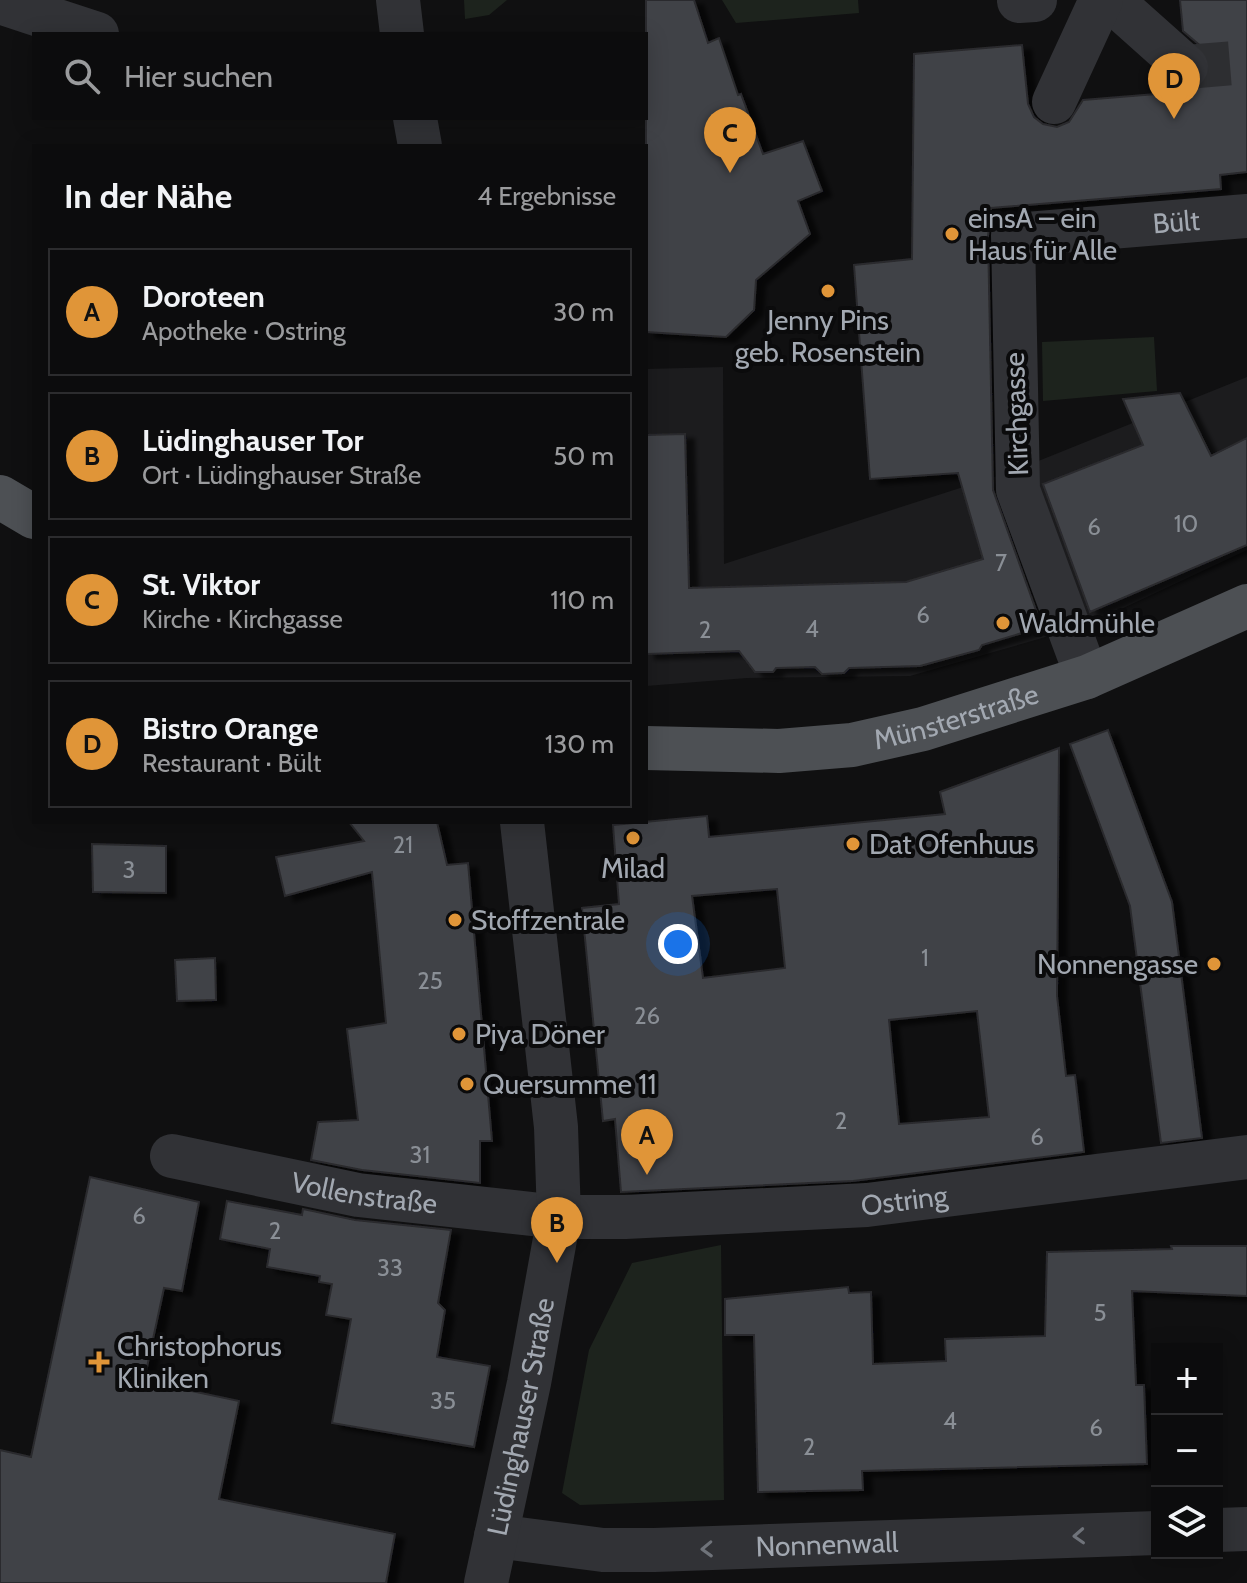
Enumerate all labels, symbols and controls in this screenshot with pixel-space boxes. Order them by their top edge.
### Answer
search box [32,32,648,120]
pin: D [1148,53,1200,119]
icon: search [60,54,104,98]
text: Hier suchen [124,58,273,95]
pin: C [704,107,756,173]
text: In der Nähe [64,175,232,217]
text: 4 Ergebnisse [477,180,616,212]
place label: einsA – ein Haus für Alle [968,201,1117,267]
street label: Bült [1151,203,1201,241]
marker: einsA – ein Haus für Alle [943,225,961,243]
text: Doroteen [142,278,265,315]
marker: Jenny Pins geb. Rosenstein [819,282,837,300]
text: A [84,296,100,328]
text: 30 m [553,296,614,328]
place label: Jenny Pins geb. Rosenstein [735,303,921,369]
text: Apotheke · Ostring [142,315,346,347]
street label: Kirchgasse [997,352,1035,476]
text: Lüdinghauser Tor [142,422,363,459]
text: B [84,440,100,472]
text: 50 m [553,440,614,472]
text: Ort · Lüdinghauser Straße [142,459,421,491]
house number: 10 [1174,509,1198,538]
house number: 6 [1087,512,1101,541]
house number: 7 [995,548,1007,577]
text: St. Viktor [142,566,260,603]
text: C [84,584,100,616]
text: 110 m [550,584,614,616]
house number: 6 [916,600,930,629]
text: Kirche · Kirchgasse [142,603,343,635]
place label: Waldmühle [1019,606,1155,640]
house number: 4 [805,614,819,643]
marker: Waldmühle [994,614,1012,632]
house number: 2 [699,615,711,644]
street label: Münsterstraße [870,676,1043,757]
text: Bistro Orange [142,710,318,747]
text: D [83,728,101,760]
text: 130 m [545,728,614,760]
text: Restaurant · Bült [142,747,321,779]
place label: Dat Ofenhuus [869,827,1035,861]
marker: Milad [624,829,642,847]
house number: 21 [393,830,413,859]
marker: Dat Ofenhuus [844,835,862,853]
place label: Milad [601,851,665,885]
house number: 3 [123,855,135,884]
place label: Stoffzentrale [471,903,625,937]
marker: Stoffzentrale [446,911,464,929]
your location [658,924,698,964]
house number: 1 [921,943,929,972]
place label: Nonnengasse [1037,947,1198,981]
marker: Nonnengasse [1205,955,1223,973]
house number: 25 [417,966,443,995]
house number: 26 [634,1001,660,1030]
place label: Piya Döner [475,1017,605,1051]
marker: Piya Döner [450,1025,468,1043]
place label: Quersumme 11 [483,1067,657,1101]
marker: Quersumme 11 [458,1075,476,1093]
house number: 2 [835,1106,847,1135]
pin: A [621,1109,673,1175]
house number: 6 [1030,1122,1044,1151]
house number: 31 [410,1140,430,1169]
street label: Vollenstraße [288,1164,439,1221]
street label: Ostring [859,1178,950,1223]
pin: B [531,1197,583,1263]
house number: 6 [132,1201,146,1230]
house number: 2 [269,1216,281,1245]
house number: 33 [377,1253,403,1282]
street label: Lüdinghauser Straße [480,1295,561,1539]
house number: 5 [1094,1298,1106,1327]
place label: Christophorus Kliniken [117,1329,282,1395]
map controls [1151,1343,1223,1559]
button: + [1151,1343,1223,1415]
marker: Christophorus Kliniken [88,1351,110,1373]
house number: 35 [430,1386,456,1415]
house number: 4 [943,1406,957,1435]
house number: 6 [1089,1413,1103,1442]
button: − [1151,1415,1223,1487]
house number: 2 [803,1432,815,1461]
button: layers [1151,1487,1223,1559]
street label: Nonnenwall [755,1525,899,1564]
one-way arrow [1072,1527,1085,1544]
one-way arrow [700,1540,713,1558]

